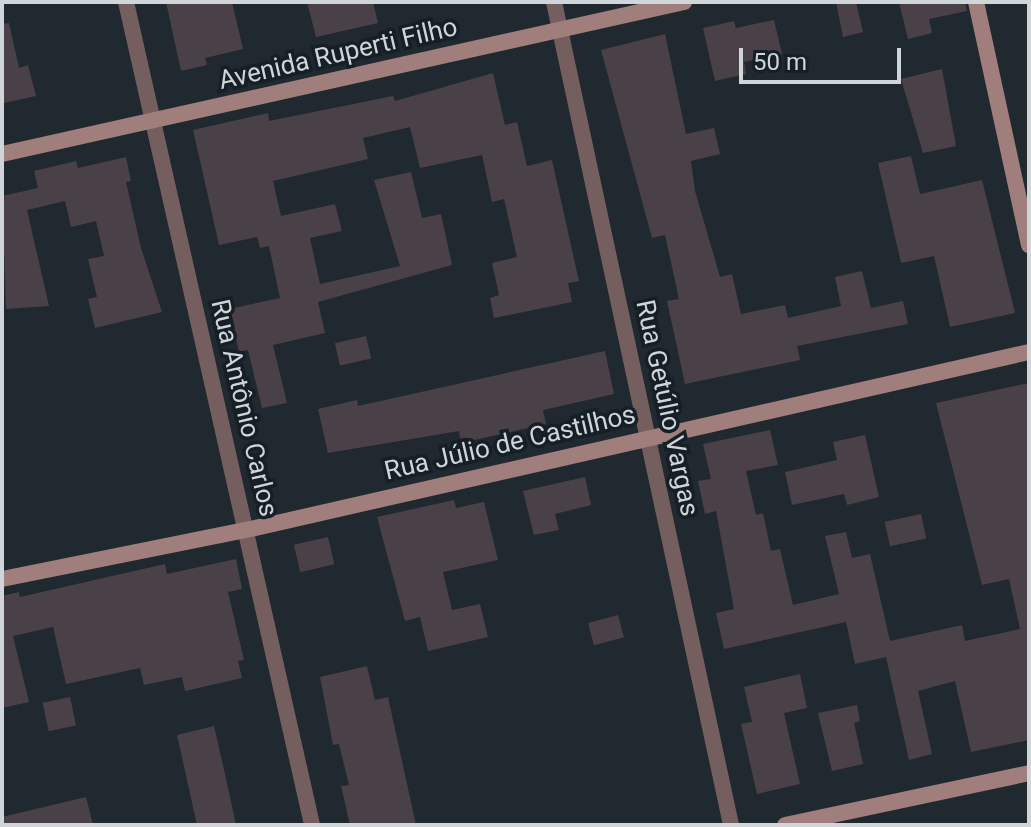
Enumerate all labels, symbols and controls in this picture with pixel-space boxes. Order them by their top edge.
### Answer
street label: Avenida Ruperti Filho [216,11,460,97]
scale bar [743,32,905,82]
text: 50 m [753,48,807,76]
street label: Rua Antônio Carlos [204,296,284,520]
street label: Rua Getúlio Vargas [629,297,705,519]
street label: Rua Júlio de Castilhos [381,399,639,487]

